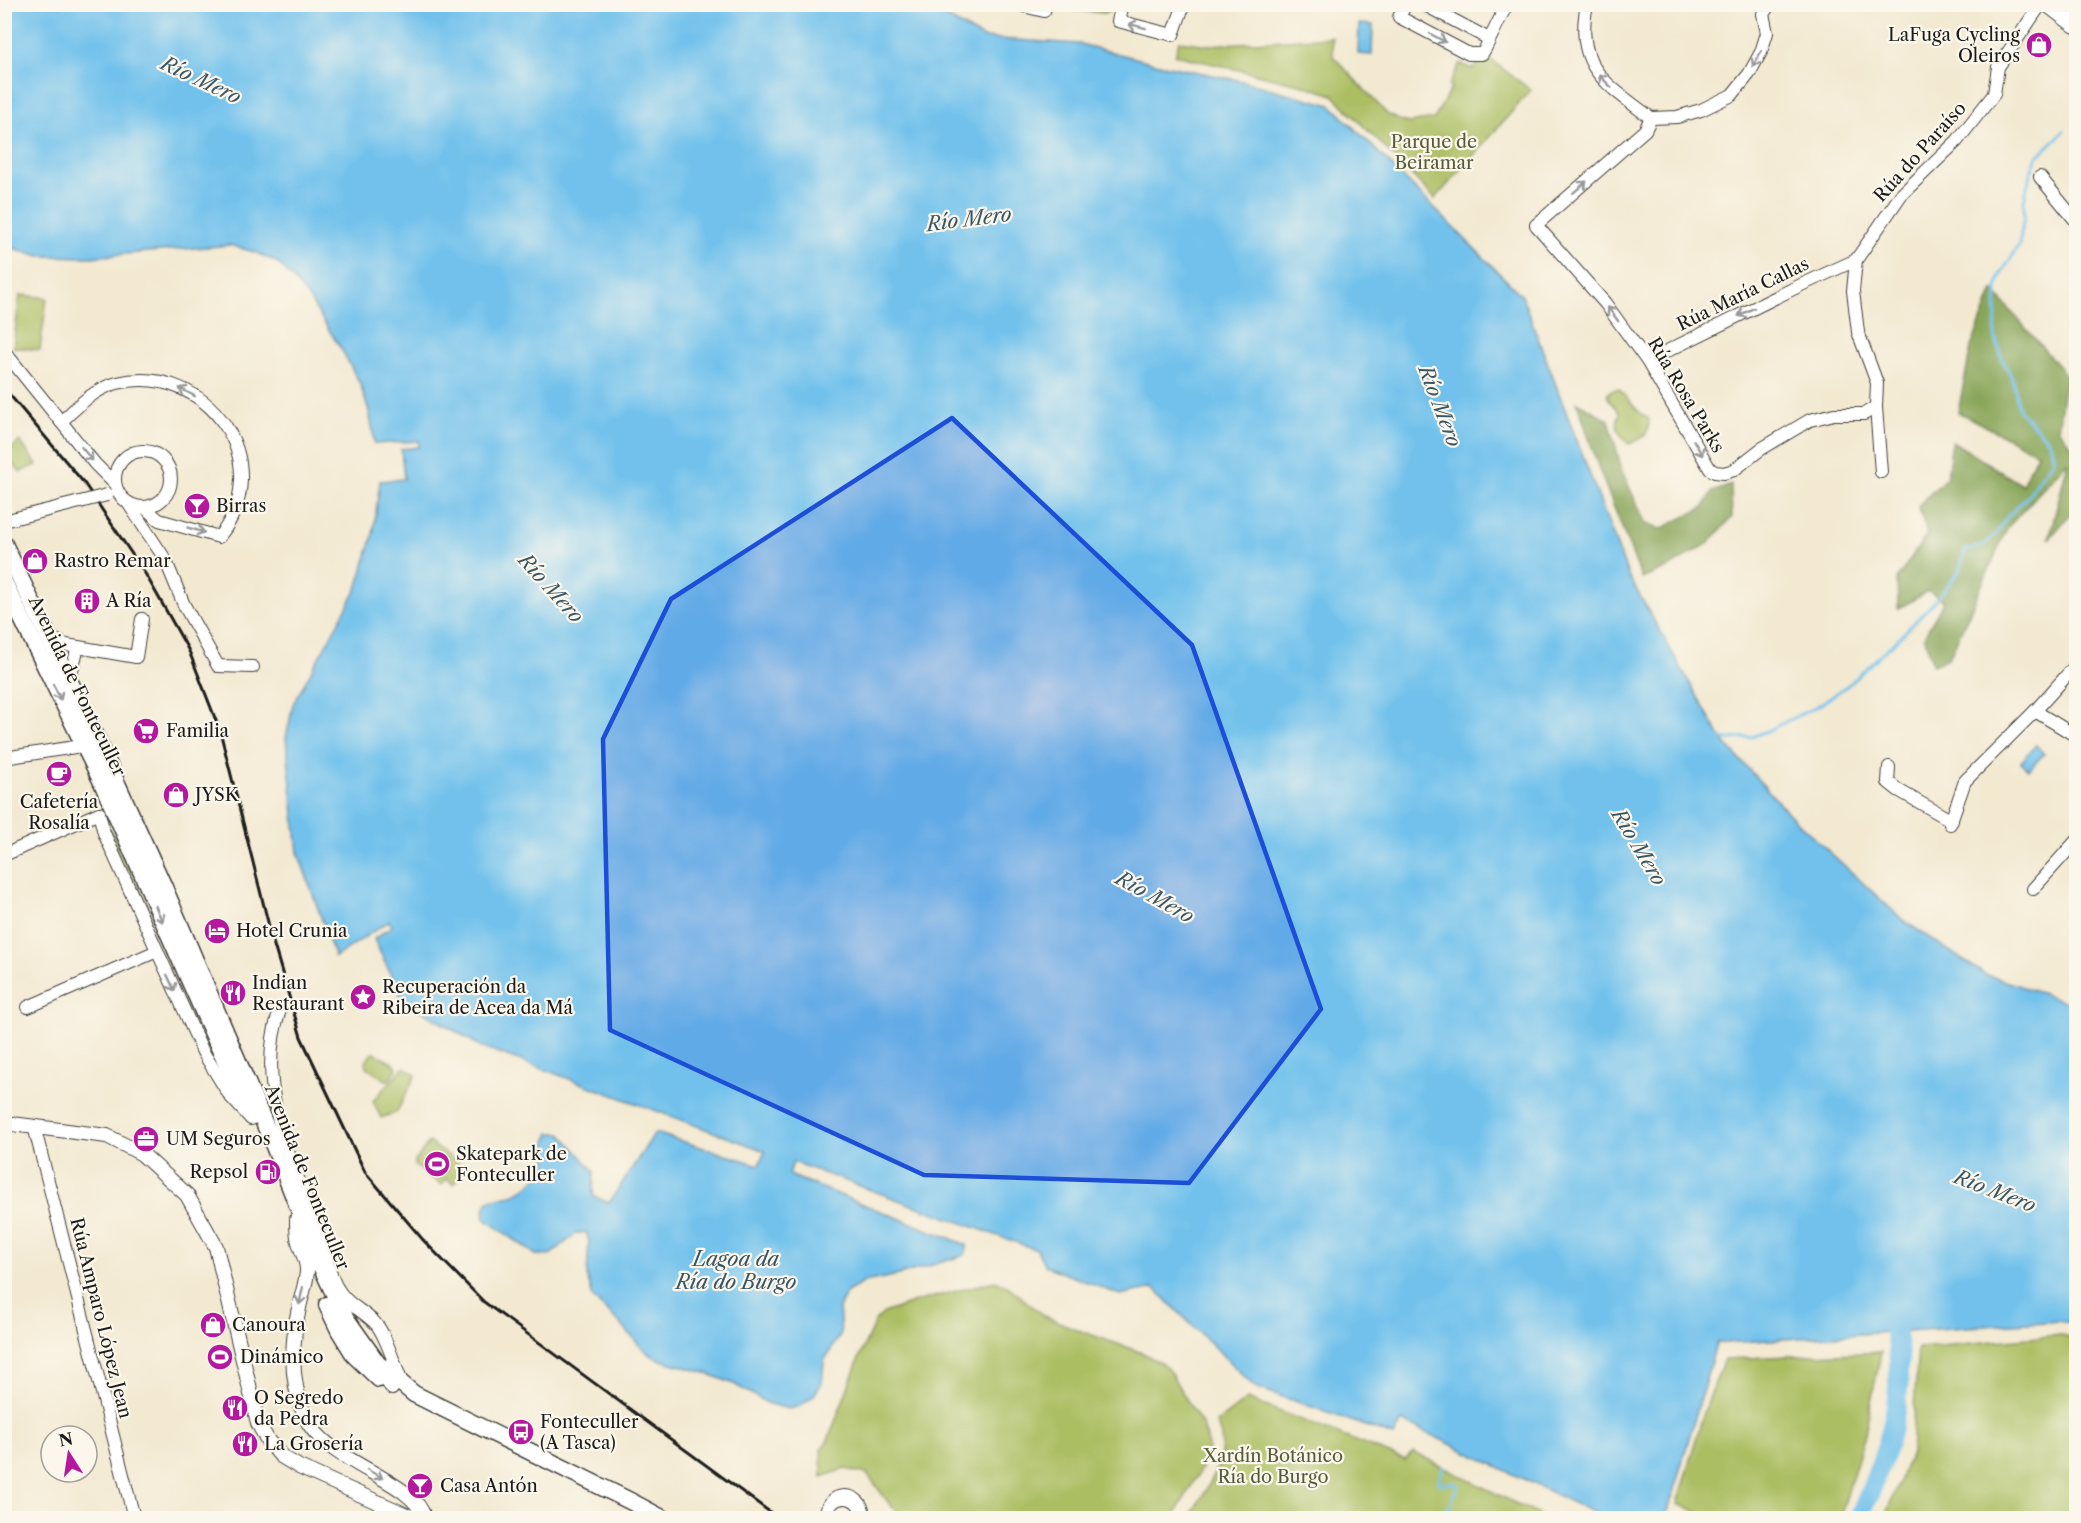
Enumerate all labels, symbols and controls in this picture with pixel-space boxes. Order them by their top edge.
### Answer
one-way arrow [1128,20,1147,32]
place label: LaFuga Cycling Oleiros [1888,24,2020,67]
shop icon: LaFuga Cycling Oleiros [2024,30,2054,60]
one-way arrow [1429,32,1446,44]
water label: Río Mero [155,50,245,109]
one-way arrow [1751,50,1763,67]
one-way arrow [1598,74,1613,89]
street label: Rúa do Paraíso [1869,97,1971,207]
park label: Parque de Beiramar [1391,131,1477,174]
one-way arrow [1572,180,1587,194]
water label: Río Mero [923,202,1013,236]
street label: Rúa María Callas [1673,253,1813,335]
one-way arrow [1607,307,1619,323]
one-way arrow [1738,307,1756,318]
street label: Rúa Rosa Parks [1643,333,1729,457]
water label: Río Mero [1413,360,1466,450]
one-way arrow [178,386,196,398]
one-way arrow [1692,439,1704,456]
one-way arrow [80,446,93,462]
bar icon: Birras [182,491,212,521]
place label: Birras [216,495,266,517]
one-way arrow [186,525,205,536]
shop icon: Rastro Remar [20,546,50,576]
water label: Río Mero [512,547,588,628]
place label: Rastro Remar [54,550,171,572]
building icon: A Ría [72,586,102,616]
place label: A Ría [105,590,152,612]
street label: Avenida de Fonteculler [23,591,130,780]
one-way arrow [51,683,63,700]
supermarket icon: Familia [131,716,161,746]
place label: Familia [166,720,230,742]
cafe icon: Cafetería Rosalía [44,759,74,789]
shop icon: JYSK [161,780,191,810]
place label: JYSK [192,784,240,806]
place label: Cafetería Rosalía [20,791,99,834]
water label: Río Mero [1606,803,1671,890]
water label: Río Mero [1110,865,1198,928]
one-way arrow [154,905,166,923]
hotel icon: Hotel Crunia [202,916,232,946]
place label: Hotel Crunia [236,920,348,942]
place label: Indian Restaurant [252,972,345,1015]
one-way arrow [166,973,178,991]
place label: Recuperación da Ribeira de Acea da Má [382,976,573,1019]
restaurant icon: Indian Restaurant [218,978,248,1008]
place icon: Recuperación da Ribeira de Acea da Má [348,982,378,1012]
street label: Avenida de Fonteculler [259,1080,354,1273]
office icon: UM Seguros [131,1124,161,1154]
place label: UM Seguros [166,1128,271,1150]
place label: Skatepark de Fonteculler [456,1143,567,1186]
sports icon: Skatepark de Fonteculler [422,1149,452,1179]
fuel station icon: Repsol [253,1157,283,1187]
place label: Repsol [190,1161,248,1183]
water label: Río Mero [1949,1164,2039,1217]
street label: Rúa Amparo López Jean [65,1215,137,1421]
water label: Lagoa da Ría do Burgo [674,1247,796,1294]
one-way arrow [295,1286,306,1305]
shop icon: Canoura [198,1310,228,1340]
place label: Canoura [232,1314,306,1336]
sports icon: Dinámico [205,1342,235,1372]
place label: Dinámico [240,1346,324,1368]
place label: O Segredo da Pedra [254,1387,344,1430]
restaurant icon: O Segredo da Pedra [220,1393,250,1423]
place label: Fonteculler (A Tasca) [540,1411,639,1454]
bus stop icon: Fonteculler (A Tasca) [506,1417,536,1447]
north arrow [39,1424,99,1484]
text: N [57,1428,75,1451]
restaurant icon: La Grosería [230,1429,260,1459]
place label: La Grosería [264,1433,364,1455]
park label: Xardín Botánico Ría do Burgo [1202,1445,1343,1488]
one-way arrow [366,1469,384,1480]
bar icon: Casa Antón [405,1471,435,1501]
place label: Casa Antón [440,1475,538,1497]

